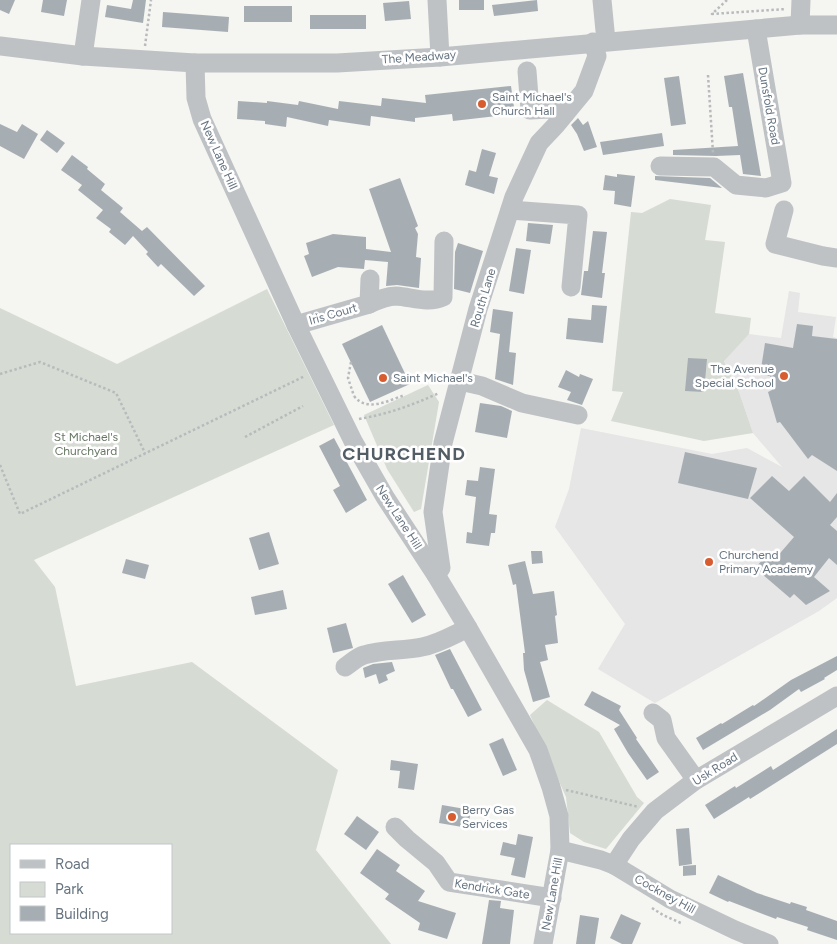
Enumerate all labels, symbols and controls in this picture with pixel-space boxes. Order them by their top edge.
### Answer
street label: The Meadway [381,47,457,67]
street label: Dunsfold Road [755,66,783,146]
place label: Saint Michael's Church Hall [492,90,572,118]
marker: Saint Michael's Church Hall [476,98,488,110]
street label: New Lane Hill [198,118,240,192]
street label: Routh Lane [467,266,499,329]
street label: Iris Court [307,300,359,328]
place label: The Avenue Special School [695,362,774,390]
marker: The Avenue Special School [778,370,790,382]
place label: Saint Michael's [393,371,473,385]
marker: Saint Michael's [377,372,389,384]
park label: St Michael's Churchyard [54,430,119,458]
district label: CHURCHEND [342,443,466,465]
street label: New Lane Hill [373,482,425,552]
place label: Churchend Primary Academy [719,548,814,576]
marker: Churchend Primary Academy [703,556,715,568]
street label: Usk Road [690,750,740,788]
place label: Berry Gas Services [462,803,515,831]
marker: Berry Gas Services [446,811,458,823]
legend [10,844,172,934]
text: Road [55,855,90,873]
street label: New Lane Hill [539,856,565,932]
street label: Cockney Hill [632,872,698,916]
street label: Kendrick Gate [453,876,531,902]
text: Park [55,880,84,898]
text: Building [55,905,109,923]

